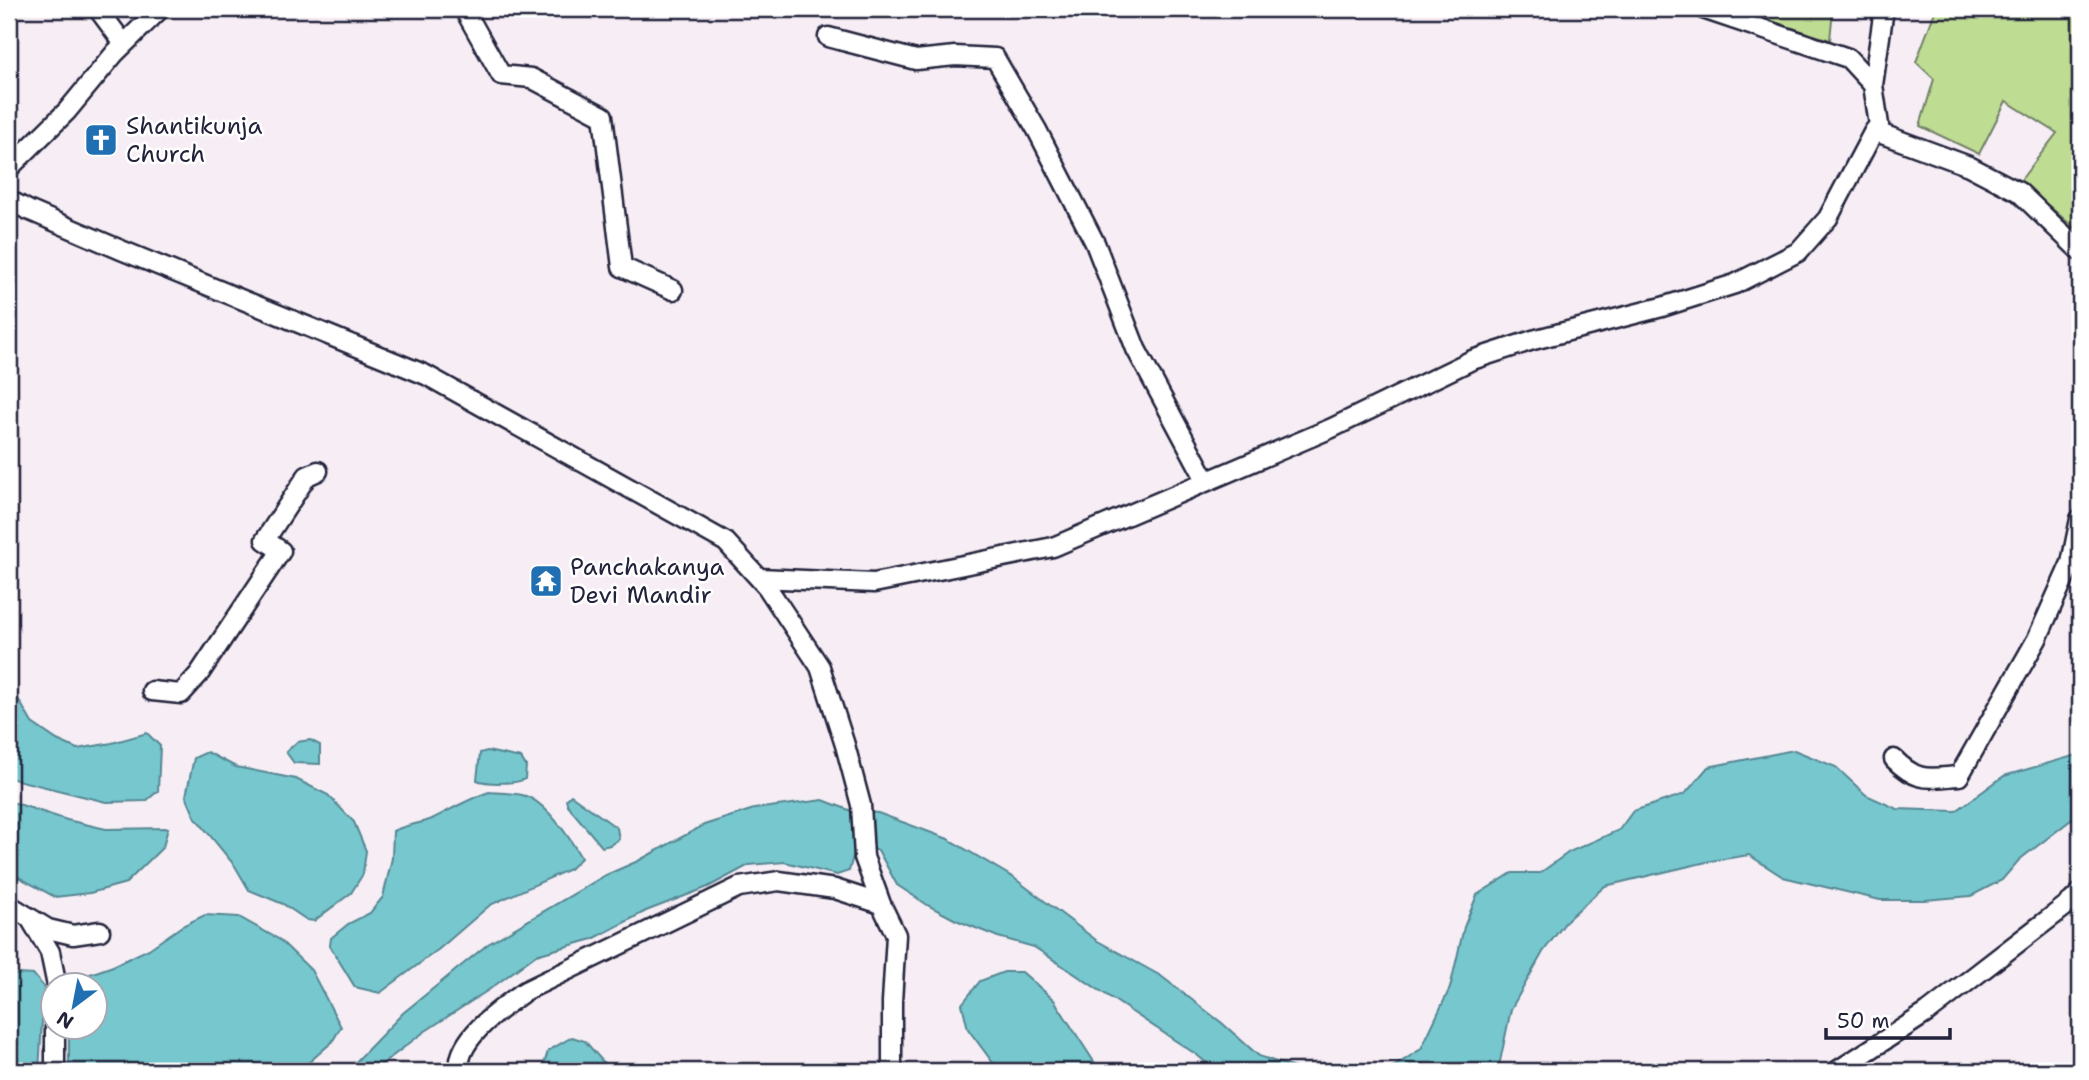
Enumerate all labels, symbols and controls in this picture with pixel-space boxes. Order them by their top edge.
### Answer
place label: Shantikunja Church [126,110,262,170]
church icon: Shantikunja Church [82,121,120,159]
place label: Panchakanya Devi Mandir [570,551,725,611]
temple icon: Panchakanya Devi Mandir [527,562,565,600]
north arrow [38,972,108,1042]
scale bar [1826,996,1951,1040]
text: N [52,1005,78,1035]
text: 50 m [1837,1007,1890,1035]

